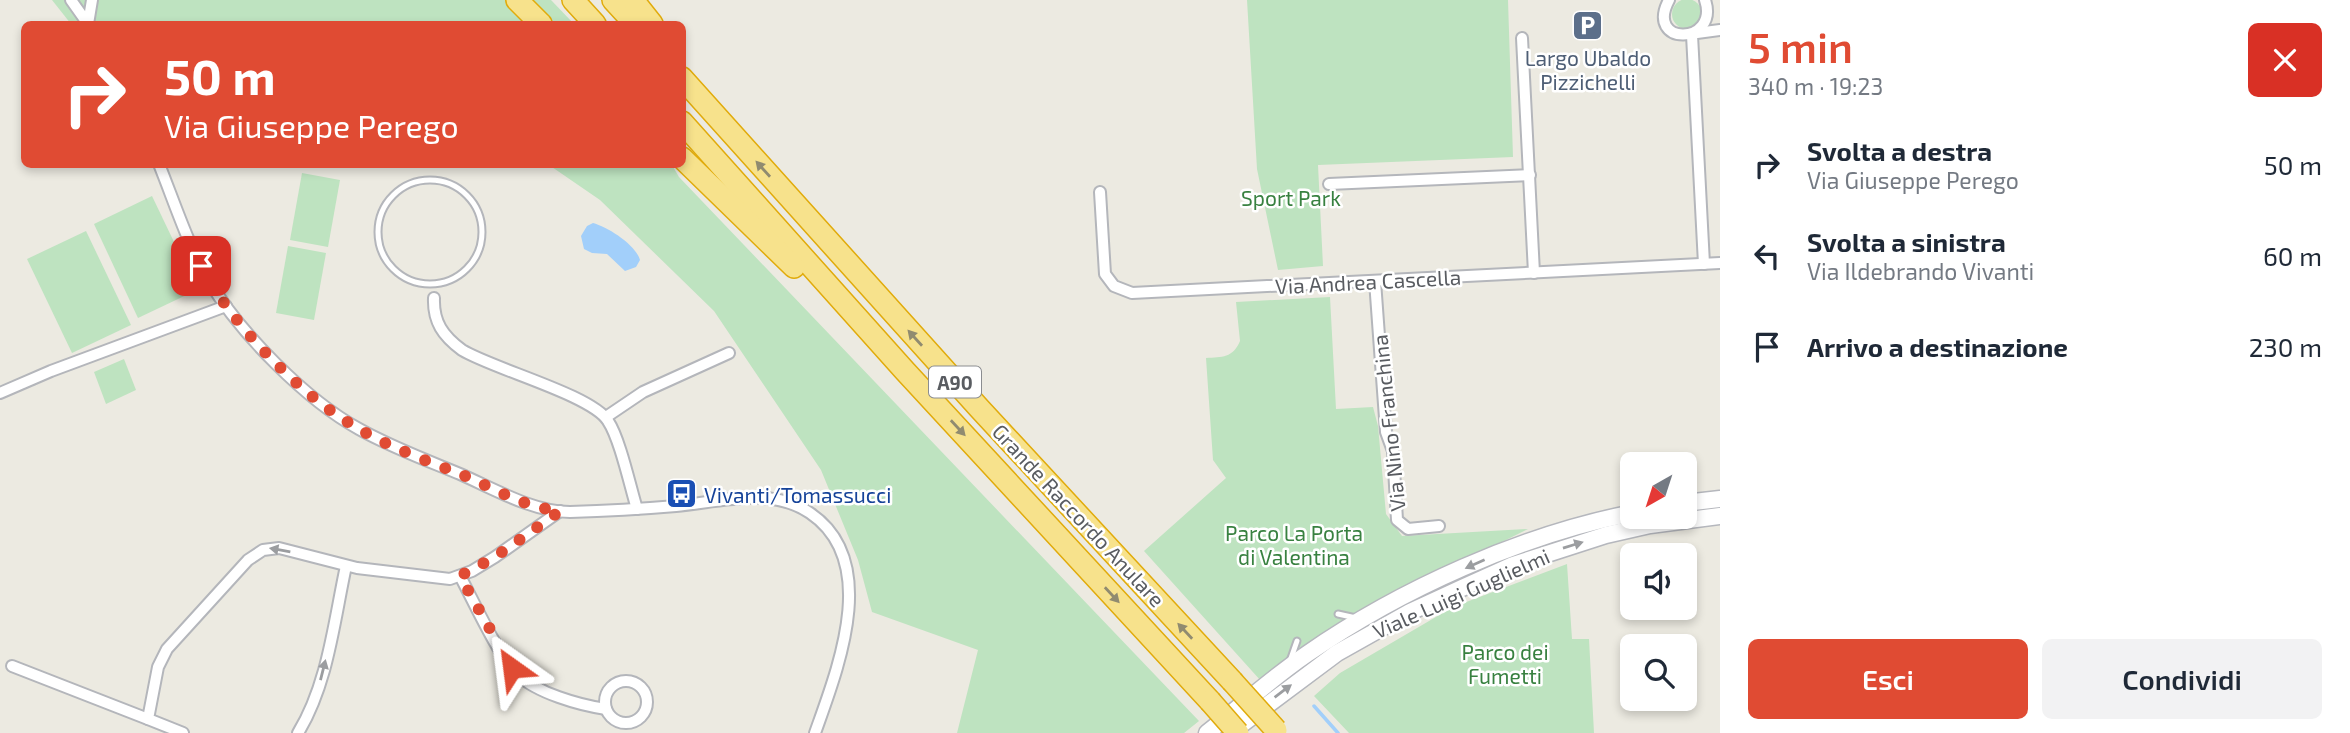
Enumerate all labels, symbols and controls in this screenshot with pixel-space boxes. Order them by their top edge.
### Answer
parking icon: Largo Ubaldo Pizzichelli [1571,8,1605,42]
text: 5 min [1748,21,1853,71]
button: close [2248,23,2322,97]
place label: Largo Ubaldo Pizzichelli [1525,45,1651,94]
text: 50 m [164,46,276,105]
icon: right [49,49,140,140]
text: 340 m · 19:23 [1748,72,1883,100]
text: Via Giuseppe Perego [164,106,459,144]
text: Svolta a destra [1807,135,1992,166]
icon: right [1748,146,1786,184]
text: 50 m [2264,149,2322,180]
one-way arrow [756,160,771,177]
text: Via Giuseppe Perego [1807,166,2019,194]
park label: Sport Park [1241,185,1341,210]
text: Svolta a sinistra [1807,226,2006,257]
pin [171,236,231,296]
icon: left [1748,237,1786,275]
text: 60 m [2263,240,2322,271]
icon: arrive [182,247,220,285]
text: Via Ildebrando Vivanti [1807,257,2034,285]
street label: Via Andrea Cascella [1274,264,1462,298]
icon: arrive [1748,328,1786,366]
one-way arrow [908,329,923,346]
text: Arrivo a destinazione [1807,331,2068,362]
text: 230 m [2249,331,2322,362]
street label: Via Nino Franchina [1366,333,1410,513]
road number: A90 [929,366,981,398]
street label: Grande Raccordo Anulare [988,418,1170,612]
one-way arrow [950,419,966,437]
north arrow [1620,452,1698,528]
map controls [1620,452,1697,711]
bus stop icon: Vivanti/Tomassucci [664,477,698,511]
place label: Vivanti/Tomassucci [704,482,891,507]
park label: Parco La Porta di Valentina [1225,520,1363,569]
one-way arrow [1562,540,1583,550]
street label: Viale Luigi Guglielmi [1369,543,1553,643]
button: sound [1620,543,1697,620]
one-way arrow [269,544,291,555]
one-way arrow [1465,558,1485,570]
one-way arrow [1104,586,1120,604]
one-way arrow [1178,623,1194,640]
position arrow [475,631,549,705]
button: search [1620,634,1697,711]
park label: Parco dei Fumetti [1461,639,1549,688]
button: Esci [1748,639,2028,719]
button: Condividi [2042,639,2322,719]
one-way arrow [318,659,329,681]
one-way arrow [1274,684,1293,698]

